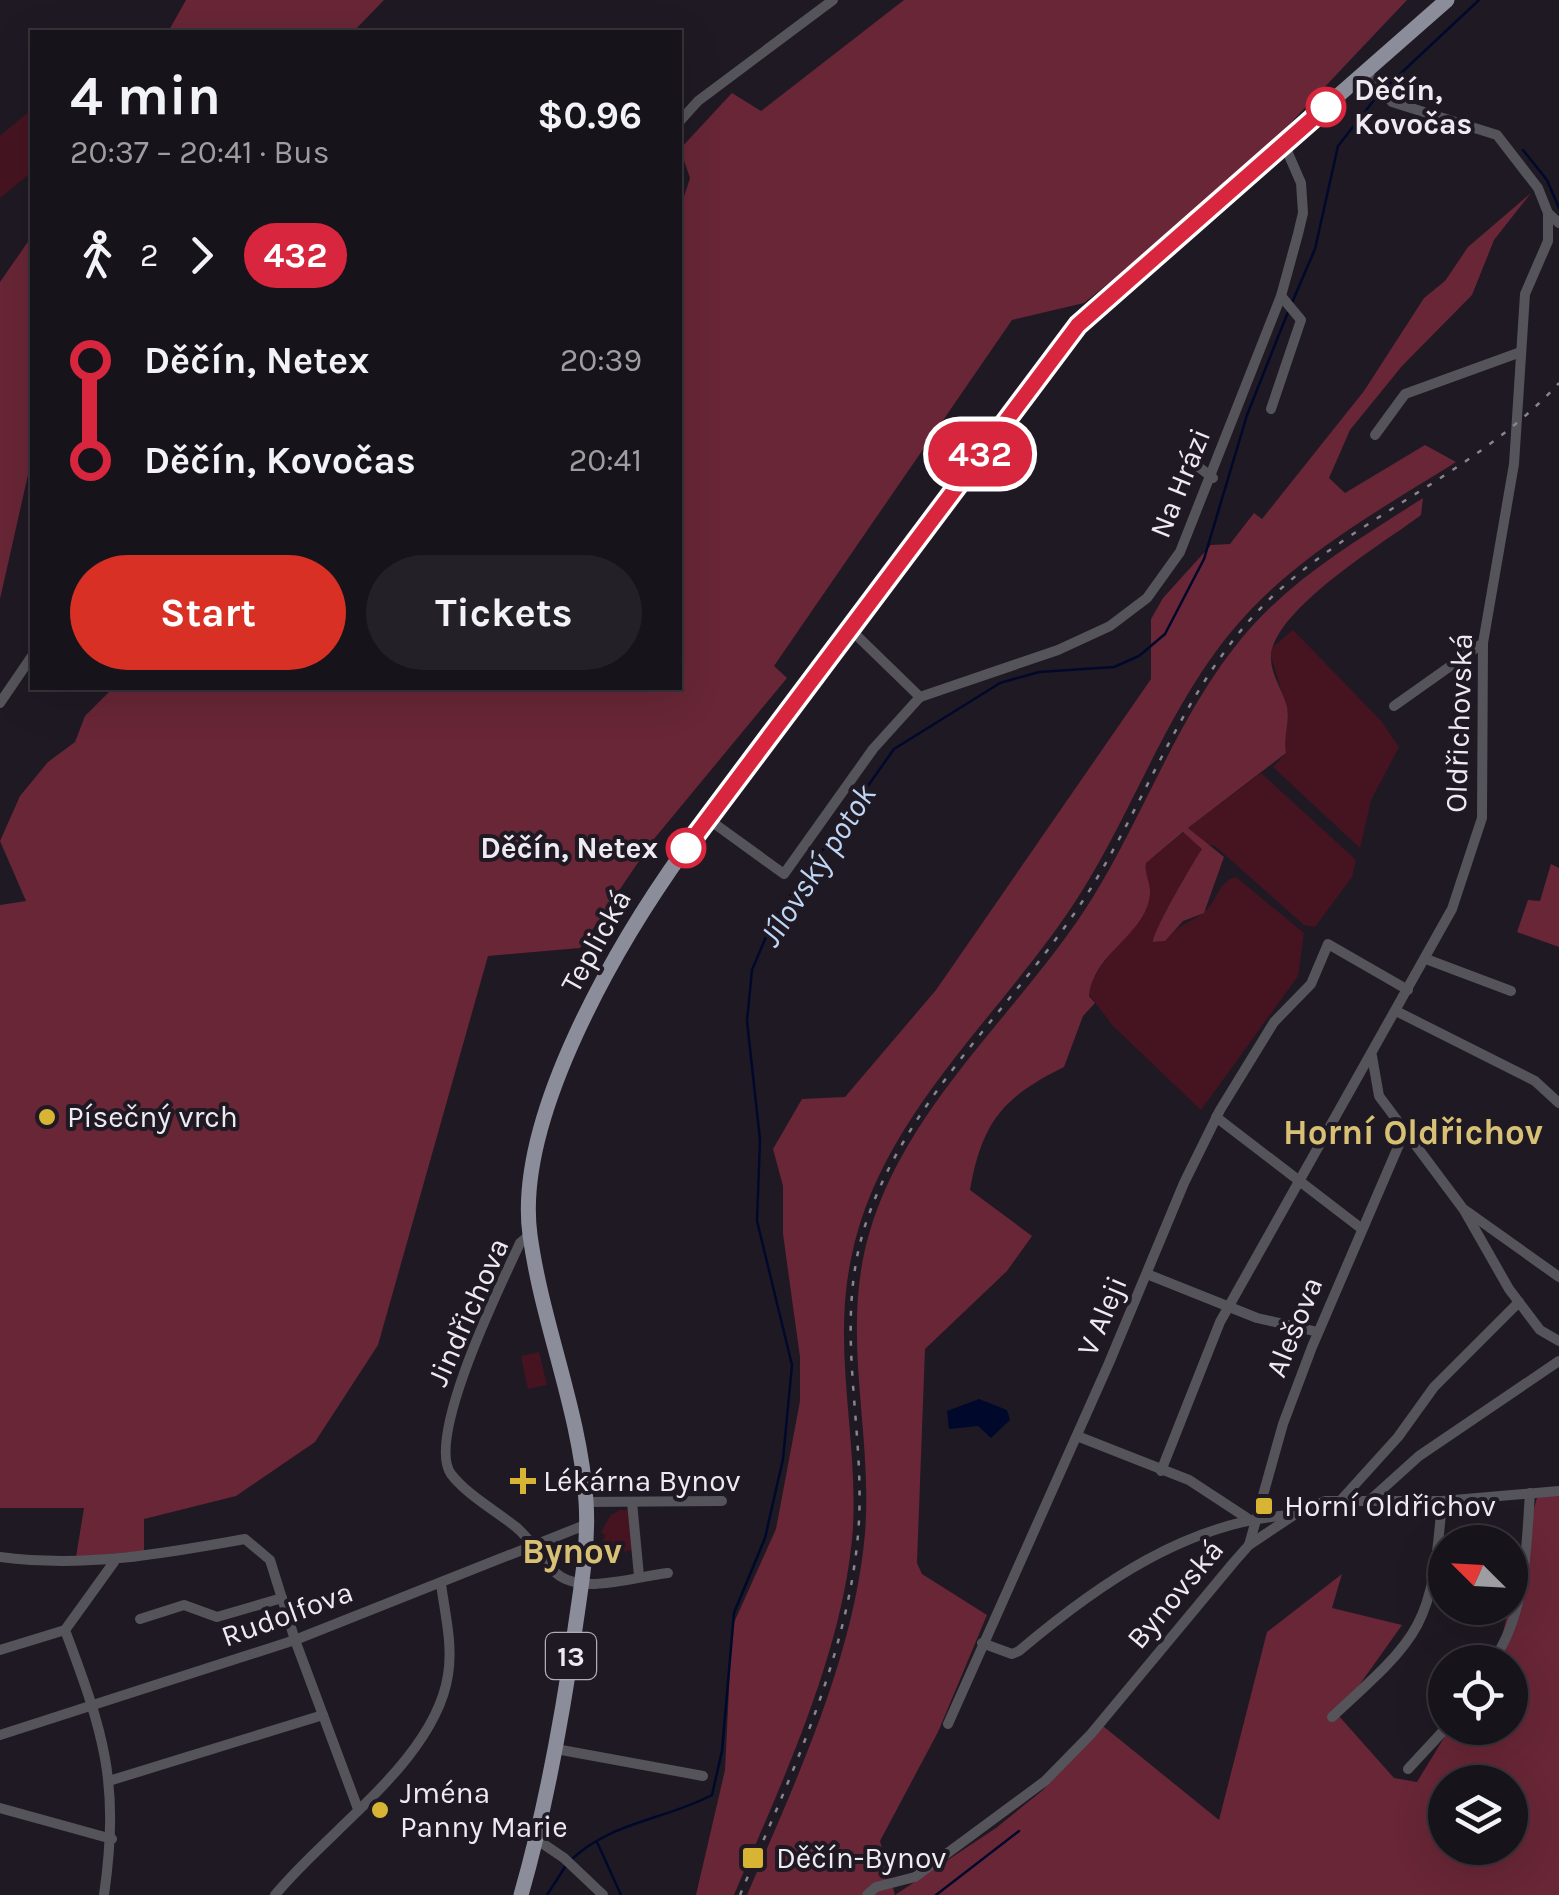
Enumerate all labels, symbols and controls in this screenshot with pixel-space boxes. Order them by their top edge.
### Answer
text: 4 min [70,64,221,128]
place label: Děčín, Kovočas [1354,72,1472,142]
marker: Děčín, Kovočas [1307,88,1345,126]
text: $0.96 [537,93,642,138]
text: 20:37 – 20:41 · Bus [70,134,330,171]
icon: walk [70,228,125,283]
icon: forward [174,228,229,283]
text: 432 [264,235,327,276]
text: 2 [140,237,159,274]
text: Děčín, Netex [144,338,369,383]
text: 20:39 [560,342,642,379]
line badge: 432 [922,422,1038,486]
street label: Na Hrázi [1142,423,1218,543]
text: 432 [948,434,1012,475]
text: Děčín, Kovočas [144,438,416,483]
text: 20:41 [569,442,642,479]
button: Start [70,555,346,670]
button: Tickets [366,555,642,670]
street label: Oldřichovská [1438,633,1480,813]
water label: Jílovský potok [751,777,884,953]
marker: Děčín, Netex [667,829,705,867]
place label: Děčín, Netex [480,830,658,866]
street label: Teplická [553,883,639,999]
place label: Písečný vrch [67,1099,238,1135]
marker: Písečný vrch [36,1106,58,1128]
district label: Horní Oldřichov [1283,1112,1543,1153]
street label: Jindřichova [419,1232,517,1392]
street label: V Aleji [1069,1271,1135,1361]
street label: Alešova [1258,1272,1330,1382]
place label: Lékárna Bynov [543,1463,741,1499]
marker: Lékárna Bynov [512,1470,534,1492]
place label: Horní Oldřichov [1284,1488,1496,1524]
marker: Horní Oldřichov [1253,1495,1275,1517]
north arrow [1428,1525,1528,1625]
map controls [1428,1525,1528,1865]
district label: Bynov [522,1531,622,1573]
street label: Bynovská [1119,1532,1231,1656]
street label: Rudolfova [216,1574,358,1654]
road number: 13 [546,1633,596,1679]
button: locate [1428,1645,1528,1745]
button: layers [1428,1765,1528,1865]
place label: Jména Panny Marie [400,1775,568,1845]
marker: Jména Panny Marie [369,1799,391,1821]
place label: Děčín-Bynov [776,1840,946,1876]
marker: Děčín-Bynov [740,1845,766,1871]

